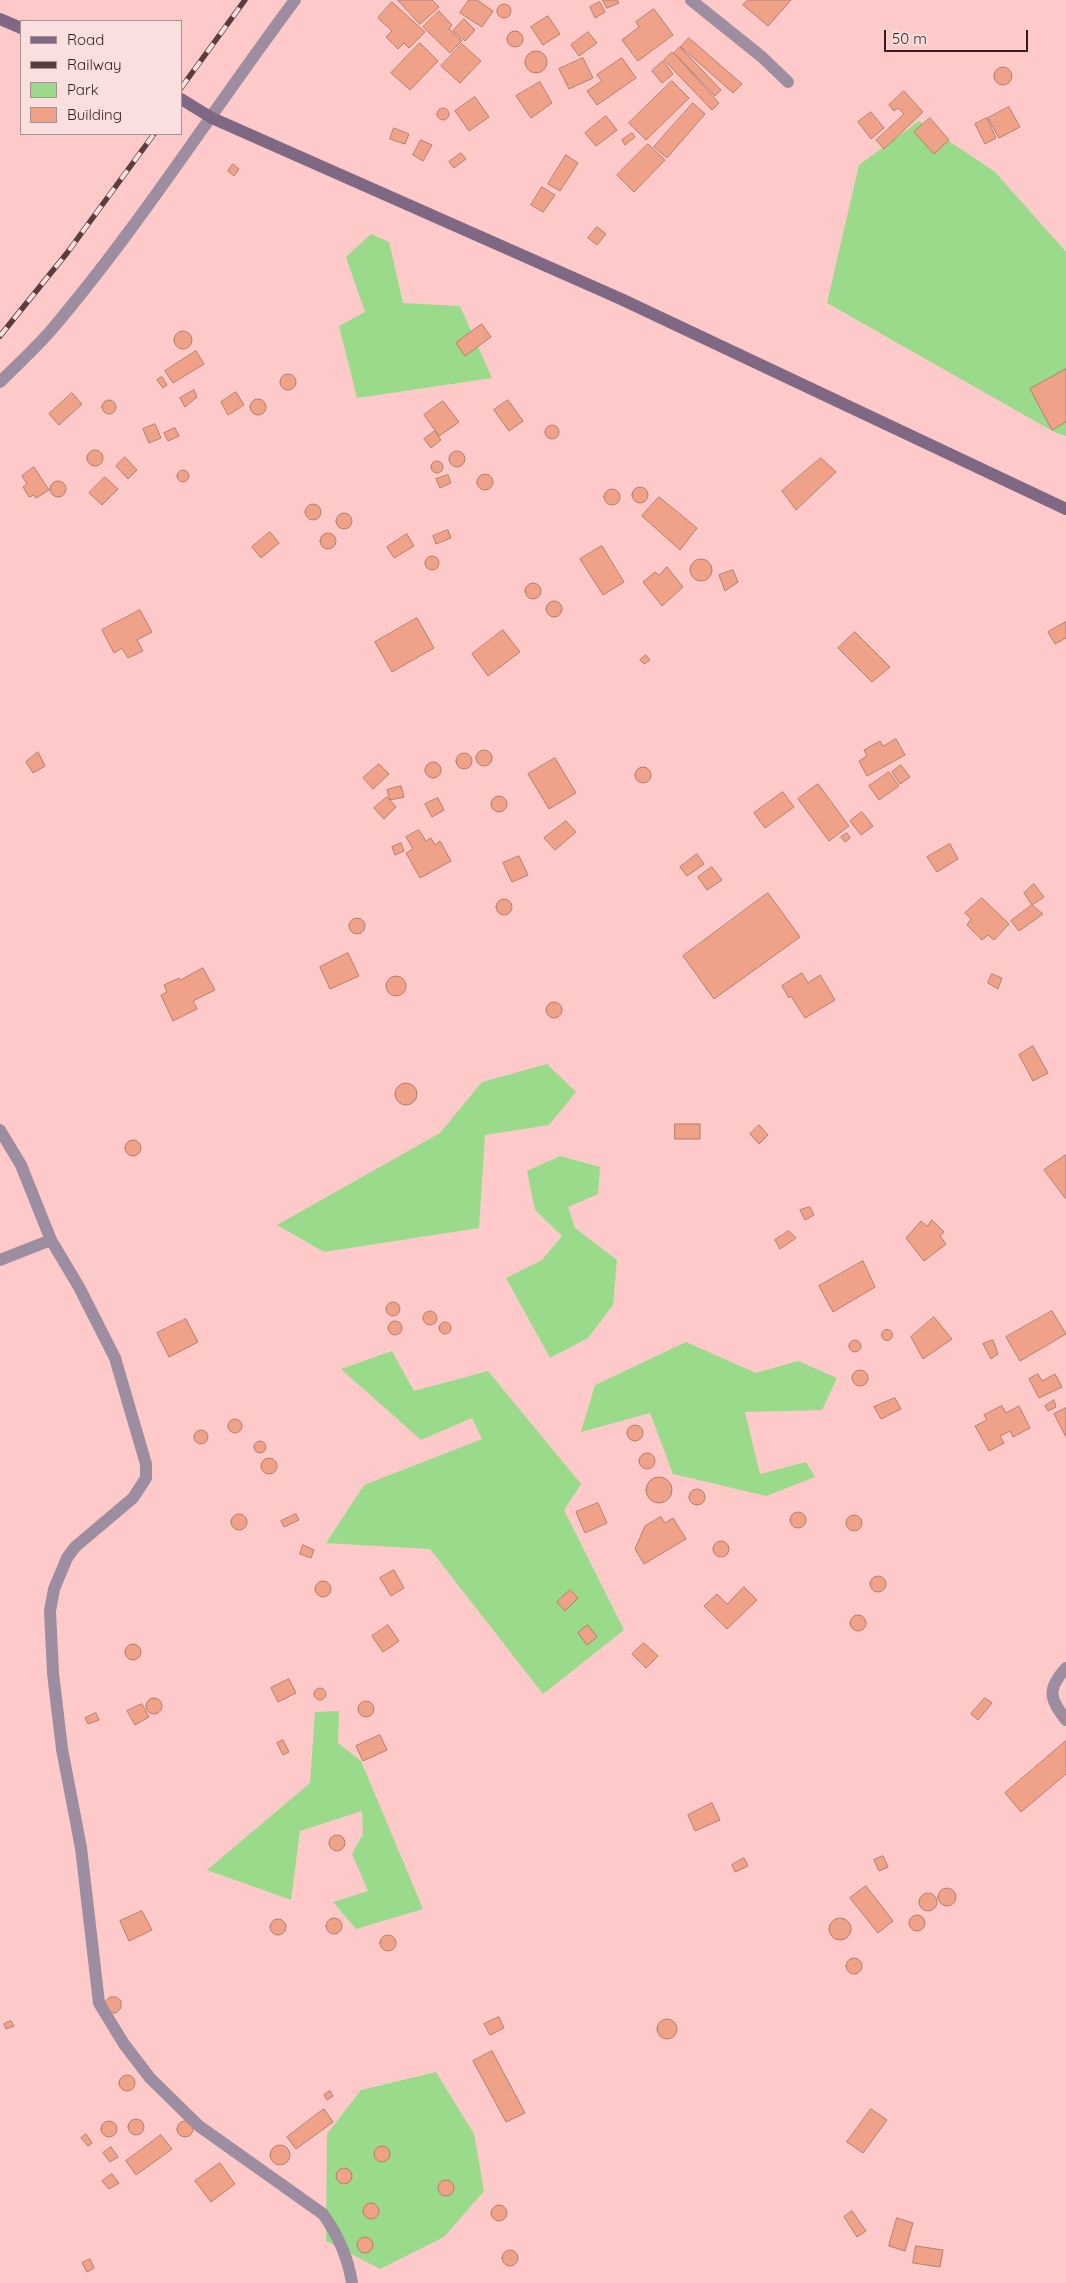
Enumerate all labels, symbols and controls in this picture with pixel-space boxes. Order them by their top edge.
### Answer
legend [20,20,182,135]
scale bar [886,20,1030,52]
text: 50 m [892,29,927,48]
text: Road [67,30,104,49]
text: Railway [67,55,122,74]
text: Park [67,80,99,99]
text: Building [67,105,122,124]

